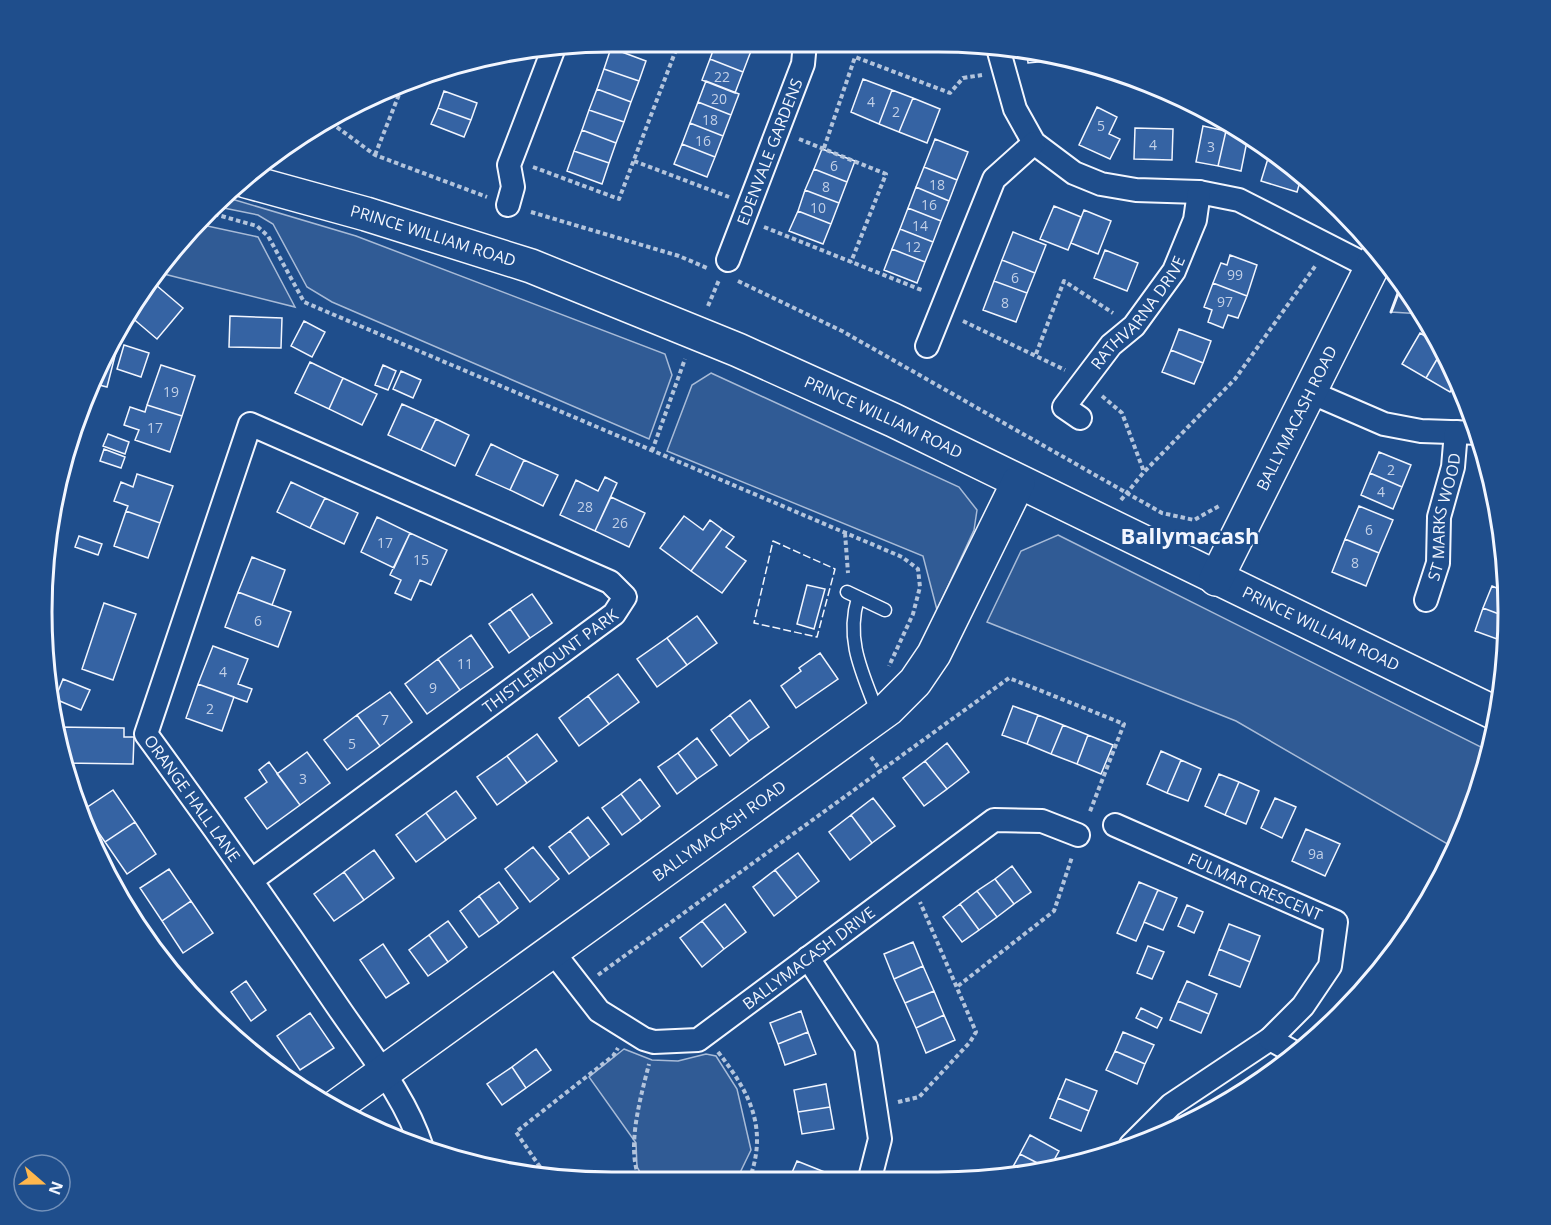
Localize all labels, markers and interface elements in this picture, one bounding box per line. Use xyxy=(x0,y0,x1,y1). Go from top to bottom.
house number: 22 xyxy=(714,67,730,86)
street label: EDENVALE GARDENS xyxy=(731,75,808,228)
house number: 20 xyxy=(711,89,727,108)
house number: 4 xyxy=(867,92,875,111)
house number: 2 xyxy=(892,102,900,121)
house number: 18 xyxy=(702,110,718,129)
house number: 5 xyxy=(1097,116,1105,135)
house number: 16 xyxy=(695,131,711,150)
house number: 4 xyxy=(1149,135,1157,154)
house number: 3 xyxy=(1207,137,1215,156)
house number: 6 xyxy=(830,156,838,175)
house number: 18 xyxy=(929,175,945,194)
house number: 8 xyxy=(822,177,830,196)
house number: 16 xyxy=(921,195,937,214)
house number: 10 xyxy=(810,198,826,217)
street label: PRINCE WILLIAM ROAD xyxy=(348,199,519,272)
house number: 14 xyxy=(912,216,928,235)
house number: 12 xyxy=(905,237,921,256)
street label: RATHVARNA DRIVE xyxy=(1086,253,1190,374)
house number: 99 xyxy=(1227,265,1243,284)
house number: 6 xyxy=(1011,268,1019,287)
house number: 97 xyxy=(1217,292,1233,311)
house number: 8 xyxy=(1001,293,1009,312)
street label: BALLYMACASH ROAD xyxy=(1251,342,1342,494)
street label: PRINCE WILLIAM ROAD xyxy=(801,370,966,463)
house number: 19 xyxy=(163,382,179,401)
house number: 17 xyxy=(147,418,163,437)
street label: ST MARKS WOOD xyxy=(1422,452,1465,583)
house number: 2 xyxy=(1387,460,1395,479)
house number: 4 xyxy=(1377,482,1385,501)
house number: 28 xyxy=(577,497,593,516)
house number: 26 xyxy=(612,513,628,532)
district label: Ballymacash xyxy=(1121,520,1259,550)
house number: 6 xyxy=(1365,520,1373,539)
house number: 17 xyxy=(377,533,393,552)
house number: 15 xyxy=(413,550,429,569)
house number: 8 xyxy=(1351,553,1359,572)
street label: PRINCE WILLIAM ROAD xyxy=(1239,581,1403,676)
street label: THISTLEMOUNT PARK xyxy=(478,604,622,718)
house number: 6 xyxy=(254,611,262,630)
house number: 11 xyxy=(457,654,473,673)
house number: 4 xyxy=(219,662,227,681)
house number: 9 xyxy=(429,678,437,697)
house number: 2 xyxy=(206,699,214,718)
house number: 7 xyxy=(381,710,389,729)
street label: ORANGE HALL LANE xyxy=(139,730,245,866)
house number: 5 xyxy=(348,734,356,753)
house number: 3 xyxy=(299,769,307,788)
street label: BALLYMACASH ROAD xyxy=(648,775,790,886)
house number: 9a xyxy=(1308,844,1324,863)
street label: FULMAR CRESCENT xyxy=(1185,847,1326,926)
street label: BALLYMACASH DRIVE xyxy=(738,901,879,1014)
north arrow xyxy=(12,1153,72,1213)
text: N xyxy=(44,1178,69,1198)

